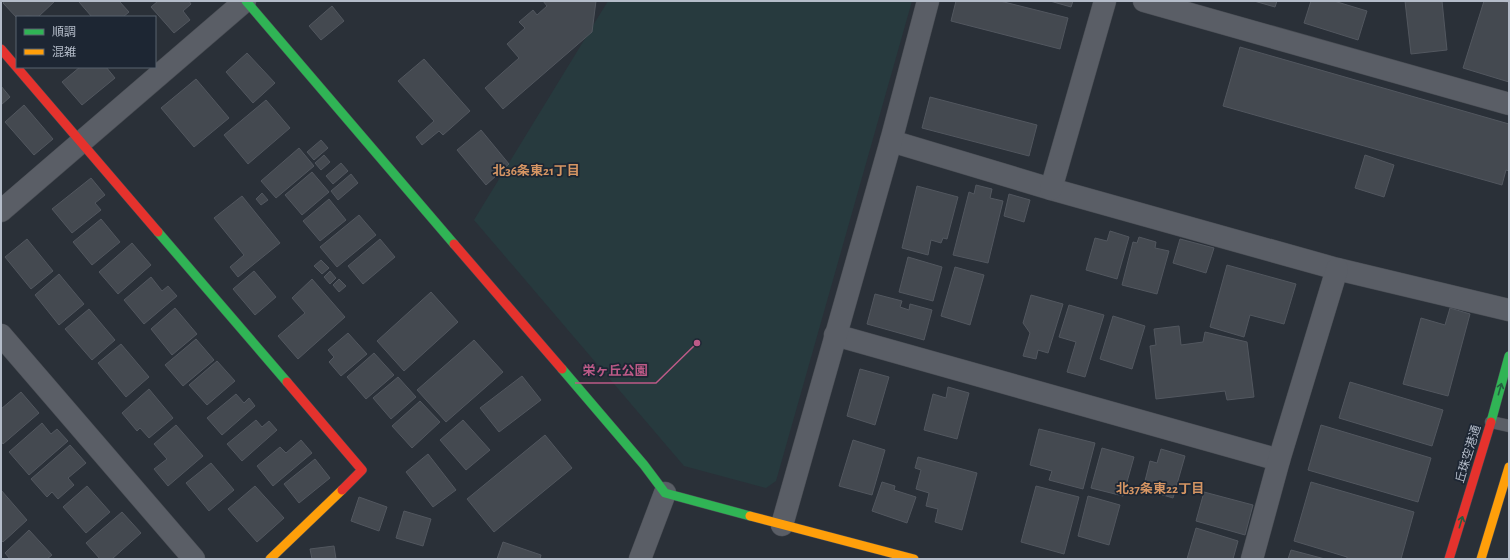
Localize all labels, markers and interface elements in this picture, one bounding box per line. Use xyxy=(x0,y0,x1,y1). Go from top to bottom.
legend xyxy=(16,16,156,68)
text: 順調 xyxy=(52,26,76,38)
text: 混雑 xyxy=(52,45,76,58)
district label: 北36条東21丁目 xyxy=(492,163,580,178)
callout: 栄ヶ丘公園 xyxy=(575,358,656,383)
text: 栄ヶ丘公園 xyxy=(582,363,648,378)
one-way arrow xyxy=(1497,383,1504,396)
street label: 丘珠空港通 xyxy=(1453,423,1483,484)
district label: 北37条東22丁目 xyxy=(1116,481,1204,496)
one-way arrow xyxy=(1458,515,1465,528)

